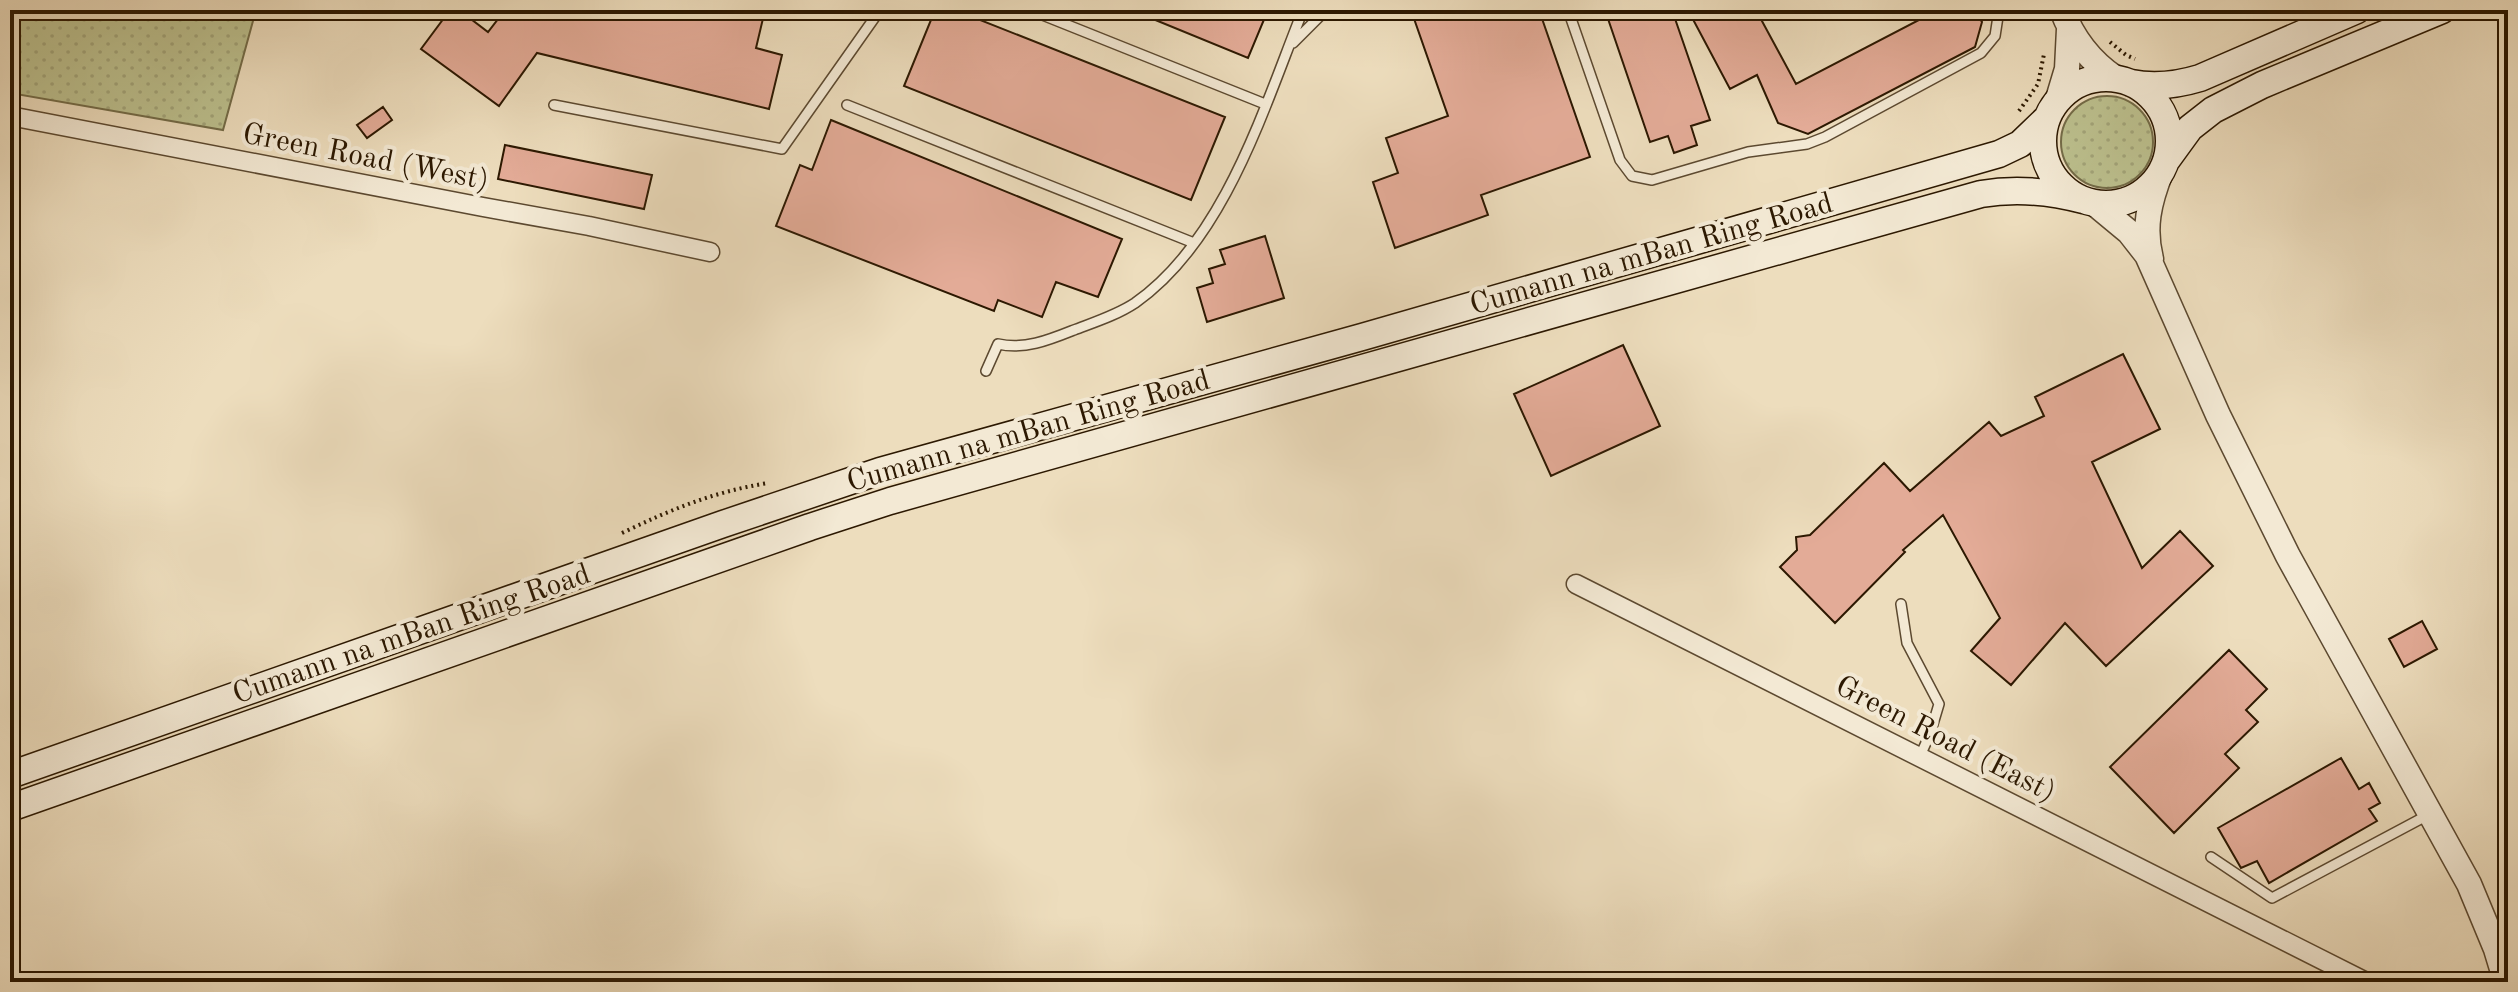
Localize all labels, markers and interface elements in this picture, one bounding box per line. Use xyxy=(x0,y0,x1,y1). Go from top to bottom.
street label: Green Road (West) xyxy=(240,119,491,197)
street label: Cumann na mBan Ring Road xyxy=(1467,189,1836,321)
street label: Cumann na mBan Ring Road xyxy=(844,366,1213,498)
street label: Cumann na mBan Ring Road xyxy=(229,559,594,710)
street label: Green Road (East) xyxy=(1830,671,2060,808)

